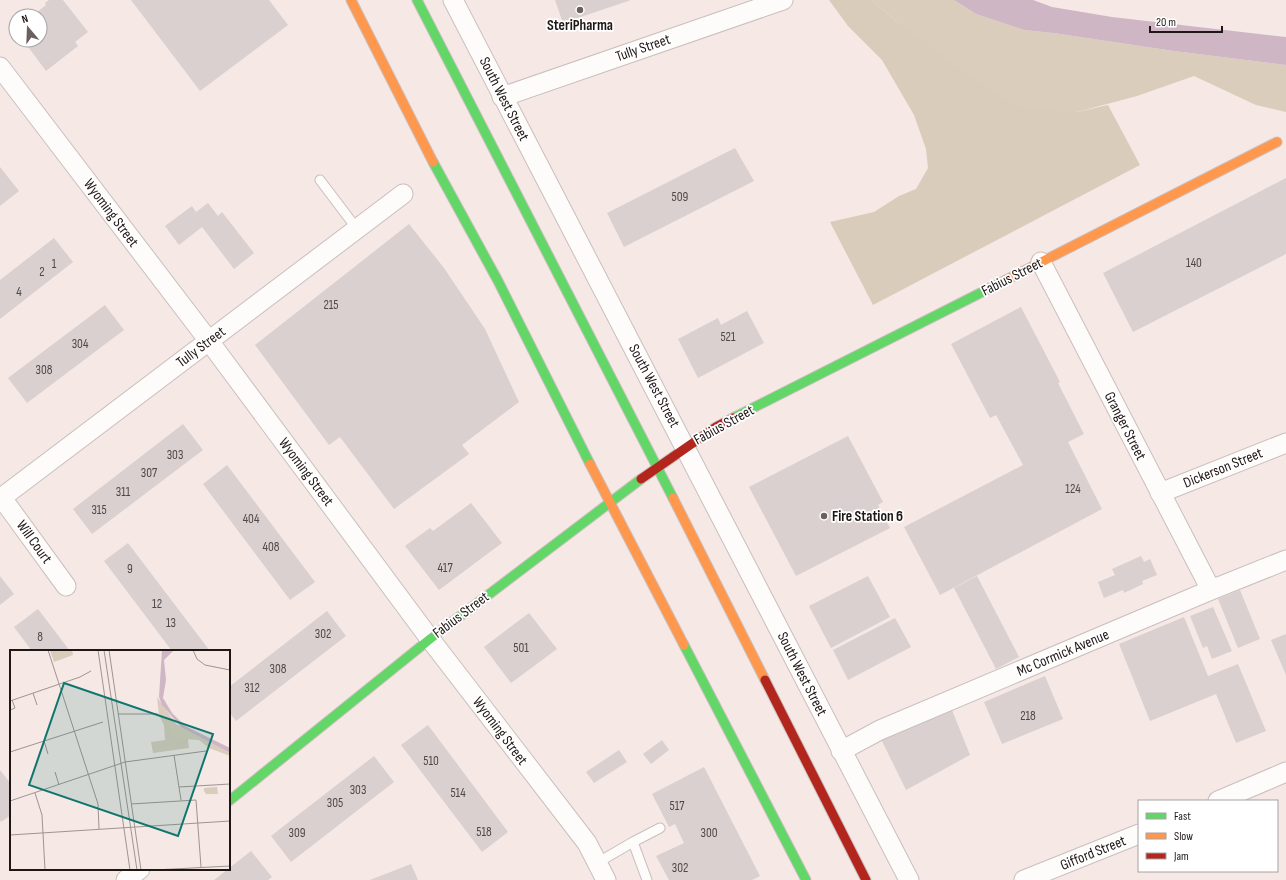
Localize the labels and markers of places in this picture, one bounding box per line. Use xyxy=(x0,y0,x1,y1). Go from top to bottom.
marker: SteriPharma xyxy=(575,5,585,15)
place label: SteriPharma xyxy=(547,16,613,35)
place label: Fire Station 6 xyxy=(832,507,903,526)
marker: Fire Station 6 xyxy=(819,511,829,521)

